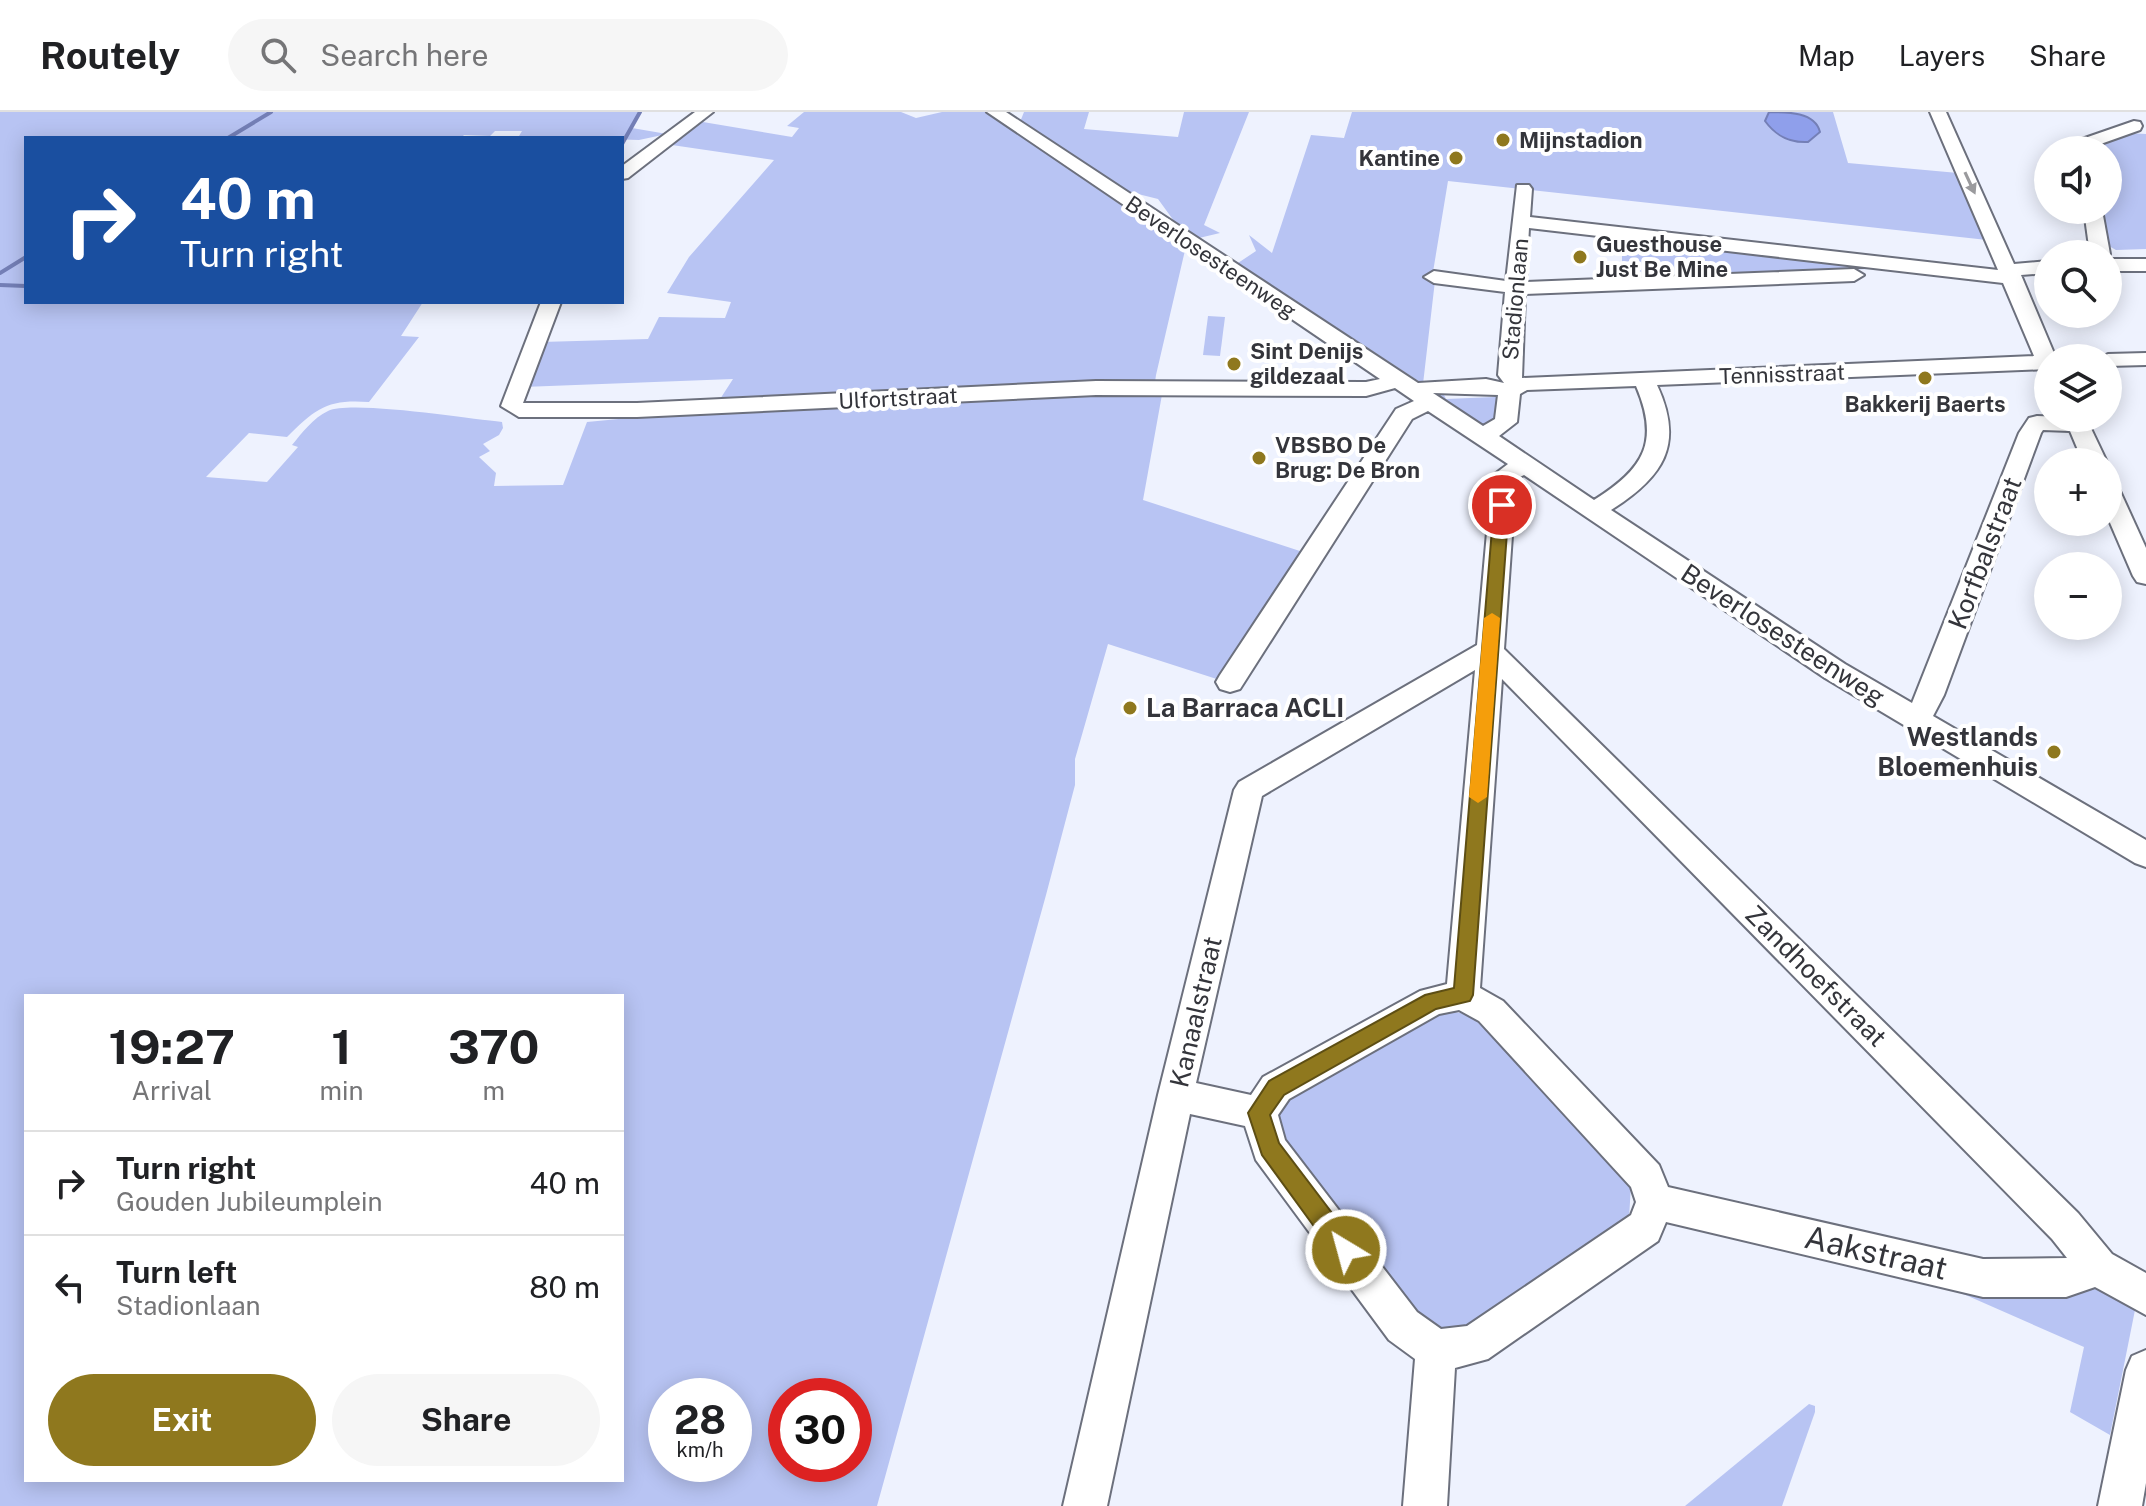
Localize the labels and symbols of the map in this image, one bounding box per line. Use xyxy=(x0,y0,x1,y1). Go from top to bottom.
place label: Mijnstadion xyxy=(1519,127,1643,153)
marker: Mijnstadion xyxy=(1494,131,1512,149)
place label: Kantine xyxy=(1359,145,1440,171)
marker: Kantine xyxy=(1447,149,1465,167)
one-way arrow xyxy=(1963,171,1977,195)
street label: Beverlosesteenweg xyxy=(1121,190,1301,324)
place label: Guesthouse Just Be Mine xyxy=(1596,231,1728,282)
street label: Stadionlaan xyxy=(1497,237,1533,361)
marker: Guesthouse Just Be Mine xyxy=(1571,248,1589,266)
place label: Sint Denijs gildezaal xyxy=(1250,338,1363,389)
marker: Sint Denijs gildezaal xyxy=(1225,355,1243,373)
street label: Tennisstraat xyxy=(1719,359,1845,389)
marker: Bakkerij Baerts xyxy=(1916,369,1934,387)
street label: Ulfortstraat xyxy=(838,382,958,414)
place label: Bakkerij Baerts xyxy=(1844,391,2006,417)
place label: VBSBO De Brug: De Bron xyxy=(1275,432,1420,483)
marker: VBSBO De Brug: De Bron xyxy=(1250,449,1268,467)
pin xyxy=(1468,471,1536,539)
street label: Korfbalstraat xyxy=(1941,472,2028,633)
street label: Beverlosesteenweg xyxy=(1676,557,1891,712)
place label: La Barraca ACLI xyxy=(1146,692,1344,723)
marker: La Barraca ACLI xyxy=(1121,699,1139,717)
place label: Westlands Bloemenhuis xyxy=(1877,721,2038,782)
marker: Westlands Bloemenhuis xyxy=(2045,743,2063,761)
street label: Zandhoefstraat xyxy=(1739,899,1893,1053)
street label: Kanaalstraat xyxy=(1163,933,1228,1090)
position arrow xyxy=(1304,1208,1388,1292)
street label: Aakstraat xyxy=(1801,1218,1951,1287)
speed limit sign: 30 xyxy=(768,1378,872,1482)

